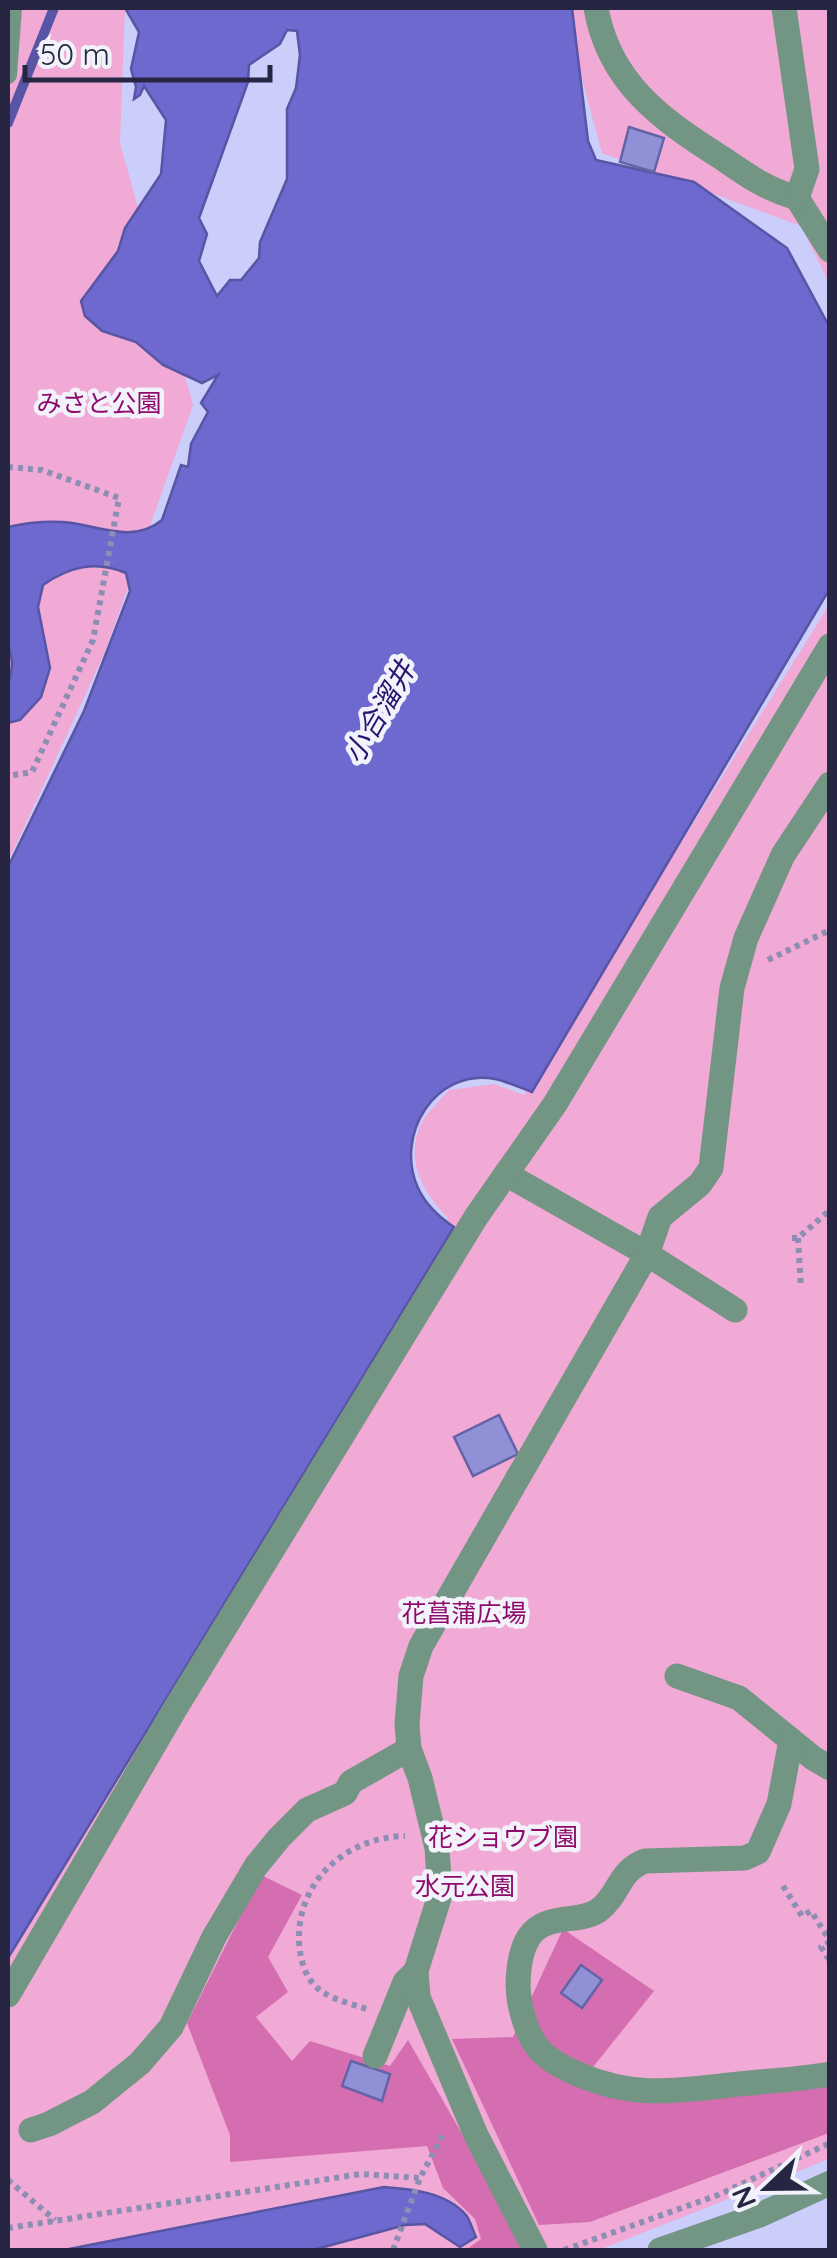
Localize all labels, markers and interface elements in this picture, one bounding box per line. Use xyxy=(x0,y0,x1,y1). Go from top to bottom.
scale bar xyxy=(25,20,270,82)
text: 50 m xyxy=(40,35,110,73)
park label: みさと公園 xyxy=(36,387,162,418)
water label: 小合溜井 xyxy=(335,652,423,769)
park label: 花菖蒲広場 xyxy=(401,1597,527,1628)
park label: 花ショウブ園 xyxy=(428,1821,578,1852)
park label: 水元公園 xyxy=(415,1870,515,1901)
north arrow xyxy=(717,2138,817,2238)
text: N xyxy=(723,2181,763,2214)

